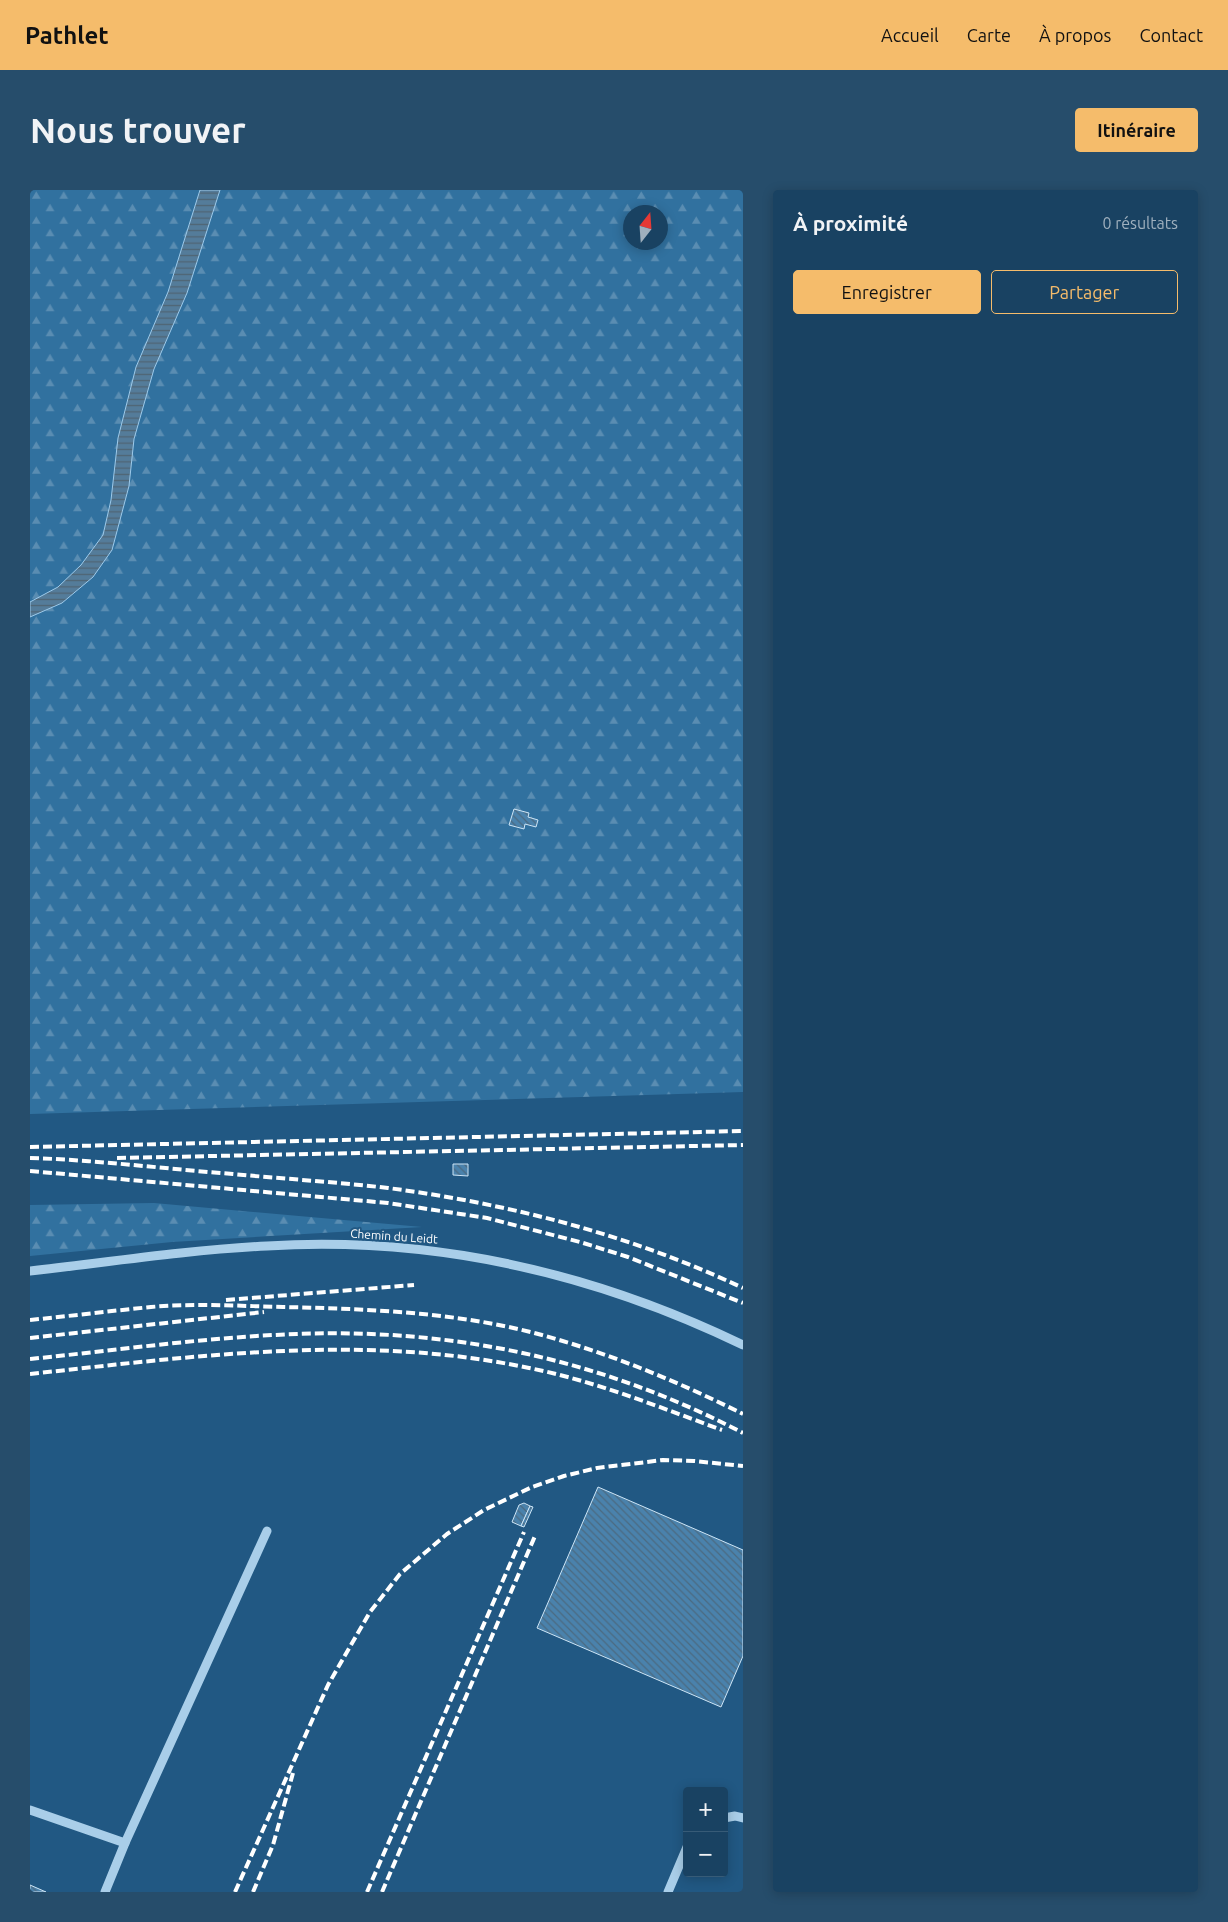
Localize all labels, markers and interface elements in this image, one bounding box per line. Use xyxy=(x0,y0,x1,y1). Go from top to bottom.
text: Pathlet xyxy=(25,22,109,49)
text: Accueil xyxy=(881,25,939,45)
text: Carte xyxy=(967,25,1011,45)
text: À propos xyxy=(1039,25,1111,45)
text: Contact xyxy=(1139,25,1203,45)
button: Itinéraire xyxy=(1075,108,1198,152)
text: Nous trouver xyxy=(30,110,246,150)
north arrow xyxy=(623,205,668,250)
text: À proximité xyxy=(793,211,908,235)
text: 0 résultats xyxy=(1102,214,1178,232)
button: Enregistrer xyxy=(793,270,981,314)
button: Partager xyxy=(991,270,1178,314)
street label: Chemin du Leidt xyxy=(350,1226,438,1246)
map controls xyxy=(683,1787,728,1877)
button: + xyxy=(683,1787,728,1832)
button: − xyxy=(683,1832,728,1877)

